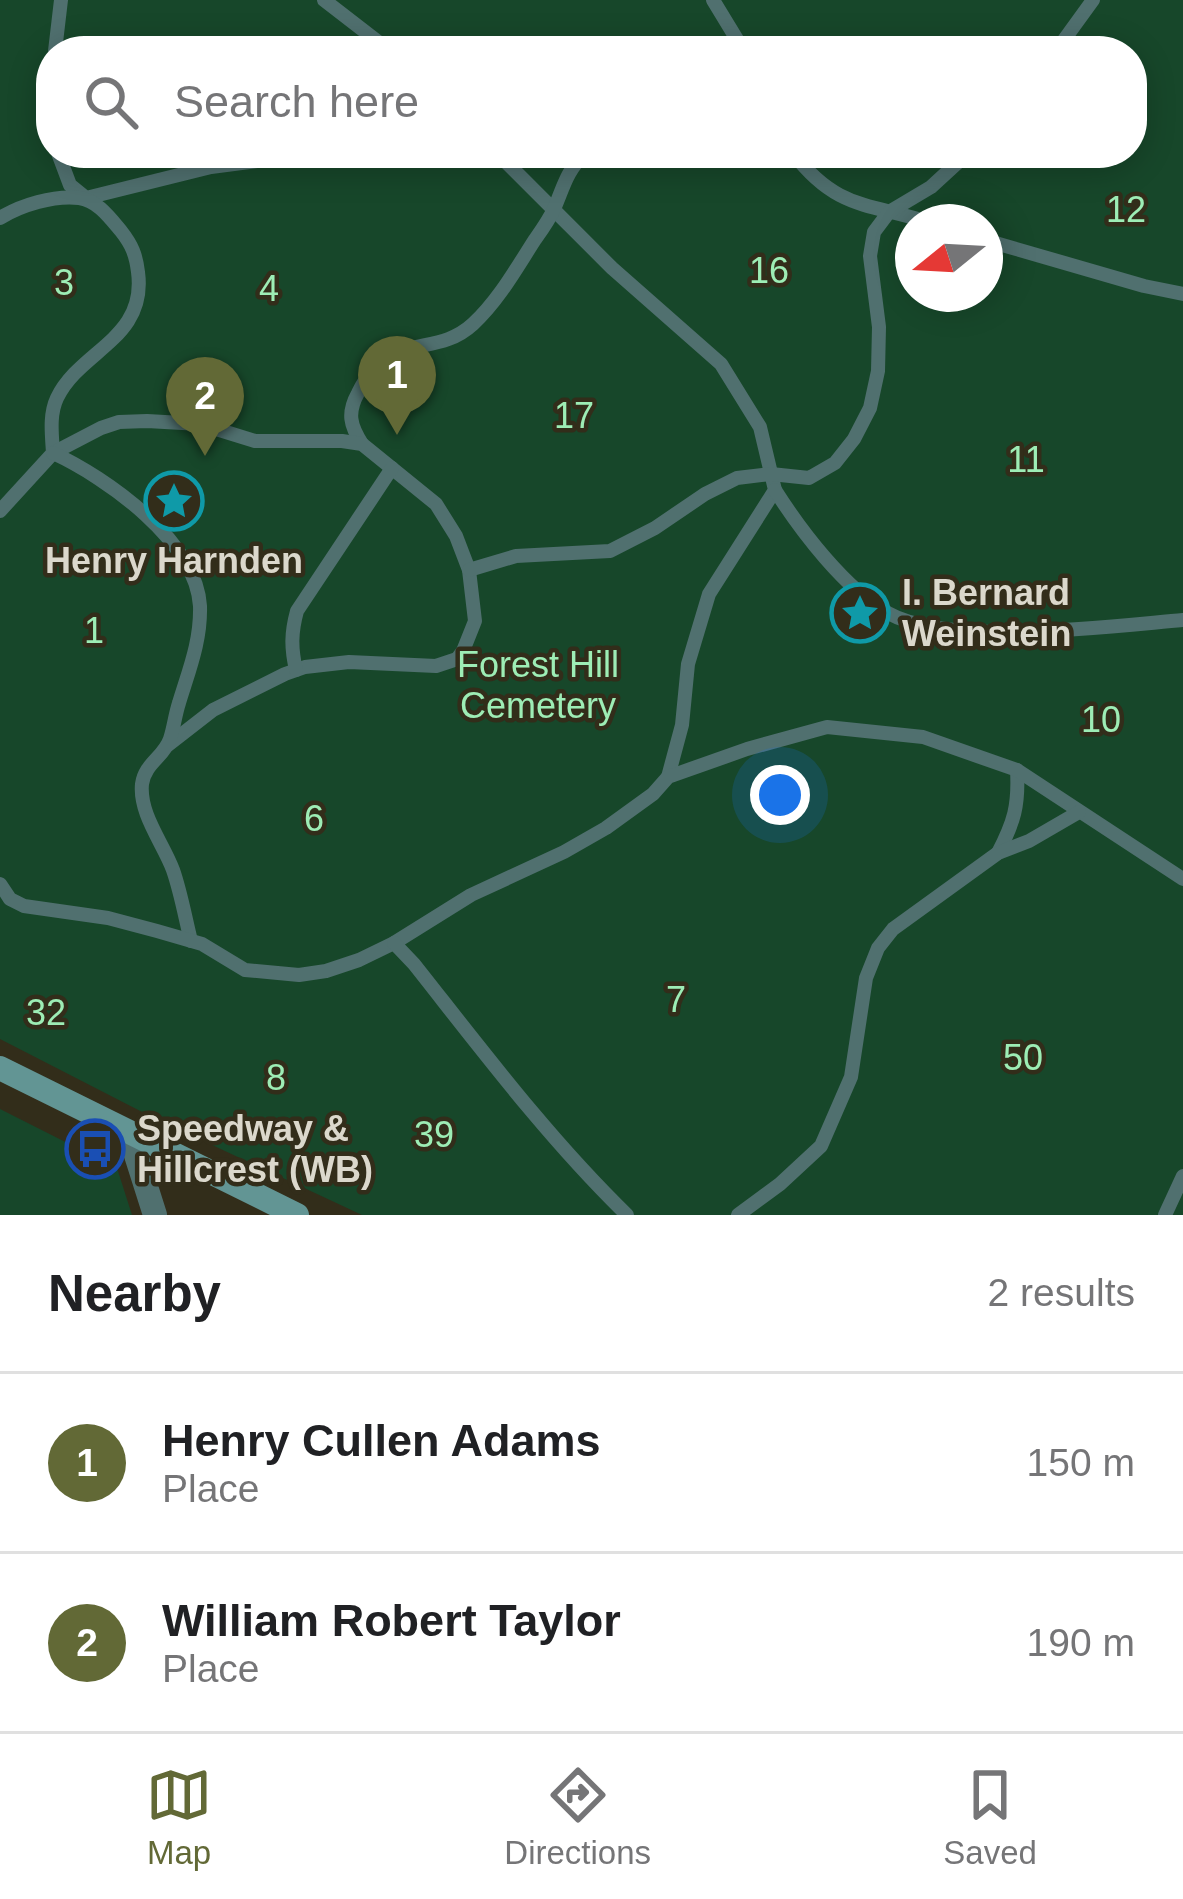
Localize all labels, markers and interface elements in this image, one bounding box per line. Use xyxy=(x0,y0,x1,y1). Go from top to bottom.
search box xyxy=(36,36,1147,168)
icon: search xyxy=(78,69,144,135)
text: Search here xyxy=(174,76,419,127)
park label: 12 xyxy=(1106,189,1146,230)
north arrow xyxy=(895,204,1003,312)
park label: 16 xyxy=(749,250,789,291)
park label: 3 xyxy=(54,262,74,303)
park label: 4 xyxy=(259,268,279,309)
pin: 1 xyxy=(358,336,436,435)
pin: 2 xyxy=(166,357,244,456)
park label: 17 xyxy=(554,395,594,436)
park label: 11 xyxy=(1007,439,1045,480)
place icon: Henry Harnden xyxy=(143,470,205,532)
place label: Henry Harnden xyxy=(45,540,303,581)
place label: I. Bernard Weinstein xyxy=(902,572,1071,654)
place icon: I. Bernard Weinstein xyxy=(829,582,891,644)
park label: 1 xyxy=(84,610,104,651)
park label: Forest Hill Cemetery xyxy=(457,644,619,726)
park label: 10 xyxy=(1081,699,1121,740)
your location xyxy=(750,765,810,825)
park label: 6 xyxy=(304,798,324,839)
park label: 7 xyxy=(666,979,686,1020)
park label: 32 xyxy=(26,992,66,1033)
park label: 50 xyxy=(1003,1037,1043,1078)
park label: 8 xyxy=(266,1057,286,1098)
place label: Speedway & Hillcrest (WB) xyxy=(137,1108,373,1190)
park label: 39 xyxy=(414,1114,454,1155)
bus stop icon: Speedway & Hillcrest (WB) xyxy=(64,1118,126,1180)
text: Nearby xyxy=(48,1265,221,1322)
text: 2 results xyxy=(988,1271,1135,1314)
text: Henry Cullen Adams xyxy=(162,1415,600,1466)
text: 1 xyxy=(76,1441,98,1484)
text: 150 m xyxy=(1027,1441,1135,1484)
text: Place xyxy=(162,1467,260,1510)
text: William Robert Taylor xyxy=(162,1595,621,1646)
text: 2 xyxy=(76,1621,98,1664)
text: 190 m xyxy=(1027,1621,1135,1664)
text: Place xyxy=(162,1647,260,1690)
tab: Map xyxy=(146,1762,212,1872)
tab: Directions xyxy=(504,1762,651,1872)
tab: Saved xyxy=(943,1762,1037,1872)

